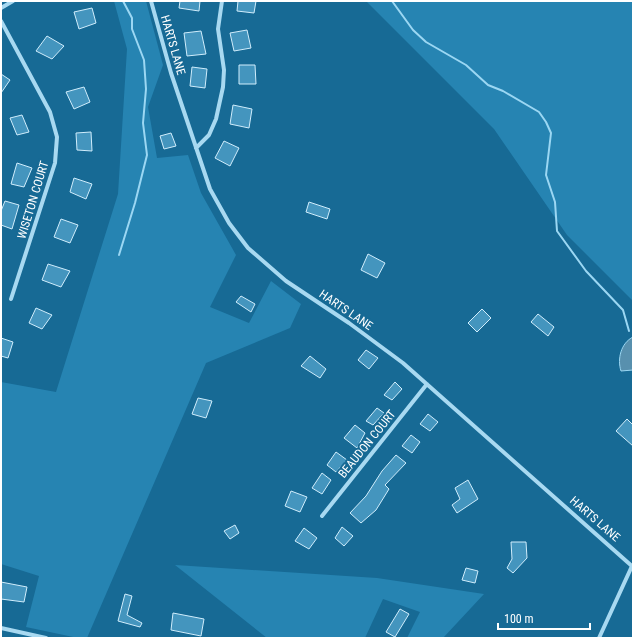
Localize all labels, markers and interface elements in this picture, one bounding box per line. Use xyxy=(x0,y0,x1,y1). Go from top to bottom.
street label: HARTS LANE xyxy=(158,13,188,77)
street label: WISETON COURT xyxy=(14,159,52,241)
street label: HARTS LANE xyxy=(317,287,375,333)
street label: BEAUDON COURT xyxy=(335,407,399,481)
street label: HARTS LANE xyxy=(567,493,623,545)
scale bar xyxy=(498,605,590,631)
text: 100 m xyxy=(504,612,534,626)

